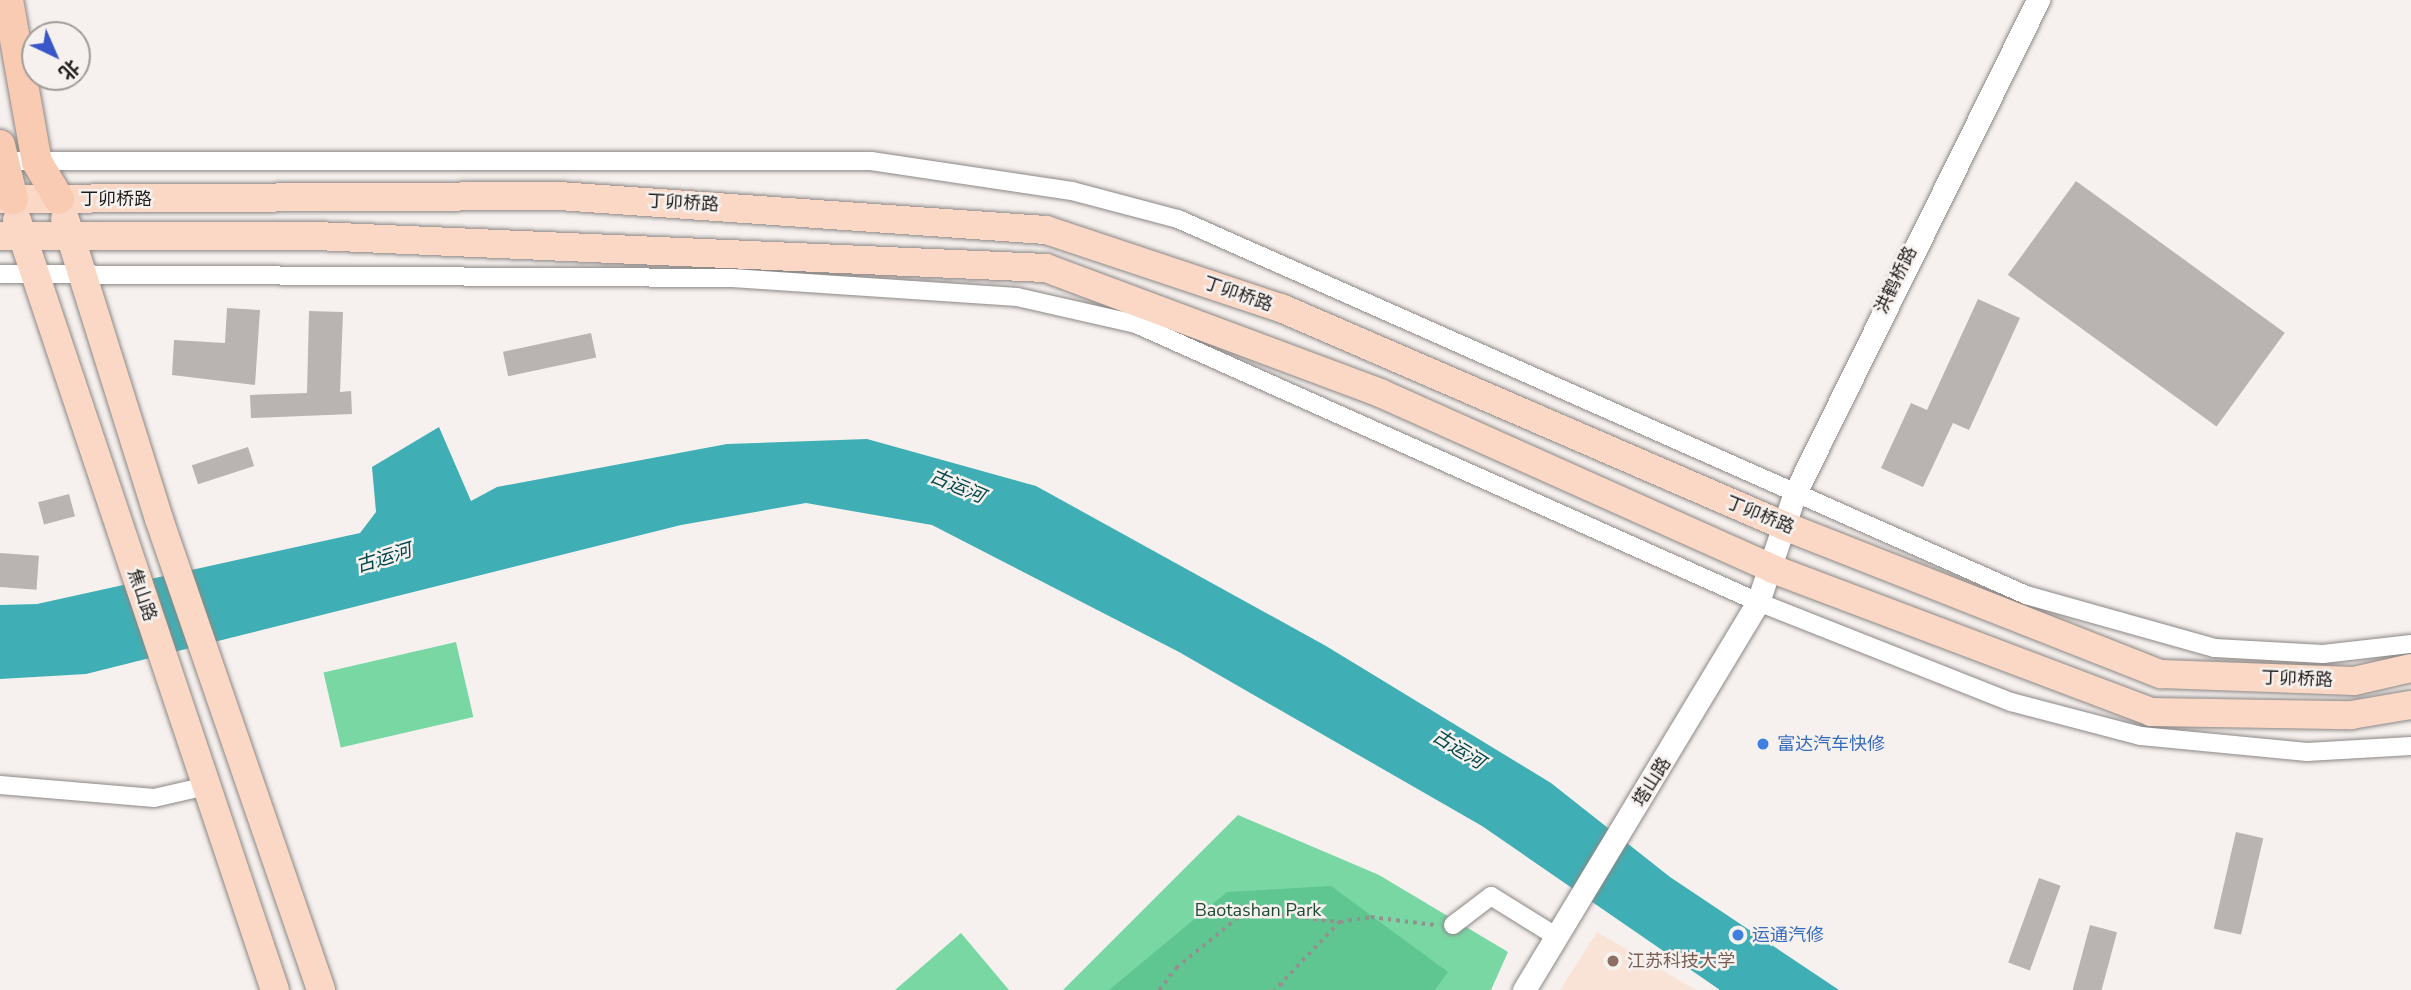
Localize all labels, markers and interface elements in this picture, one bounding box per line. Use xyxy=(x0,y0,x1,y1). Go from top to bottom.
north arrow xyxy=(21,21,91,91)
text: 北 xyxy=(53,54,85,86)
street label: 丁卯桥路 xyxy=(80,188,152,210)
street label: 丁卯桥路 xyxy=(646,190,720,216)
street label: 洪鹤桥路 xyxy=(1871,243,1921,317)
street label: 丁卯桥路 xyxy=(1200,272,1276,316)
water label: 古运河 xyxy=(926,465,988,509)
street label: 丁卯桥路 xyxy=(1723,492,1797,538)
water label: 古运河 xyxy=(353,540,415,578)
street label: 焦山路 xyxy=(123,566,161,624)
street label: 丁卯桥路 xyxy=(2261,667,2333,691)
water label: 古运河 xyxy=(1428,725,1488,775)
place label: 富达汽车快修 xyxy=(1777,733,1885,755)
marker: 富达汽车快修 xyxy=(1755,736,1771,752)
street label: 塔山路 xyxy=(1629,753,1675,811)
park label: Baotashan Park xyxy=(1195,899,1321,921)
place label: 运通汽修 xyxy=(1752,924,1824,946)
marker: 运通汽修 xyxy=(1730,927,1746,943)
place label: 江苏科技大学 xyxy=(1627,950,1735,972)
marker: 江苏科技大学 xyxy=(1605,953,1621,969)

